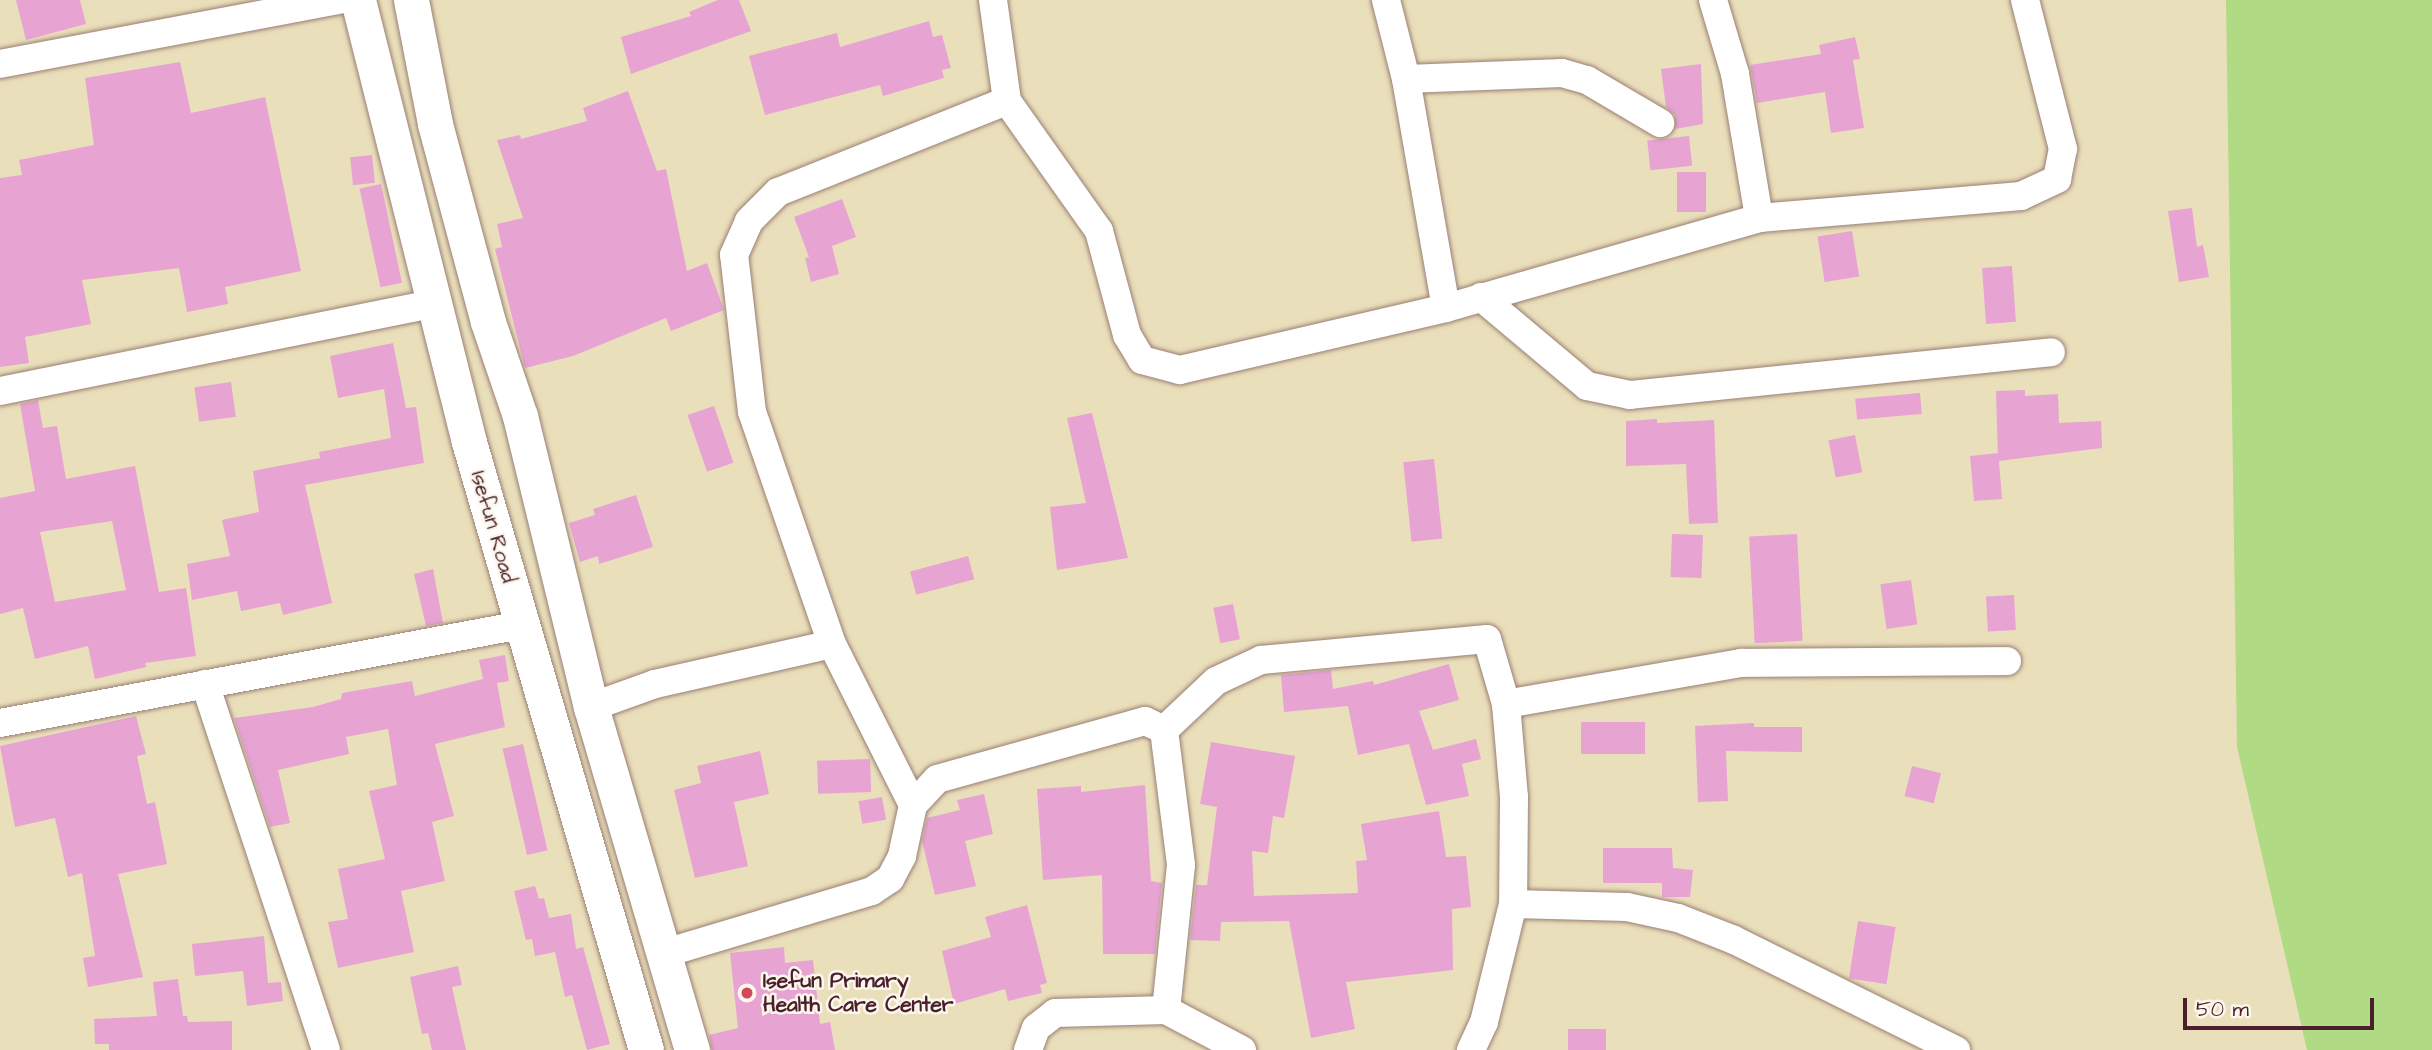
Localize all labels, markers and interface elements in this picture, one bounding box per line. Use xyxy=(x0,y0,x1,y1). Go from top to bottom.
street label: Isefun Road xyxy=(465,468,521,586)
place label: Isefun Primary Health Care Center xyxy=(763,968,953,1018)
marker: Isefun Primary Health Care Center xyxy=(737,983,757,1003)
scale bar xyxy=(2187,984,2378,1028)
text: 50 m xyxy=(2196,995,2249,1024)

